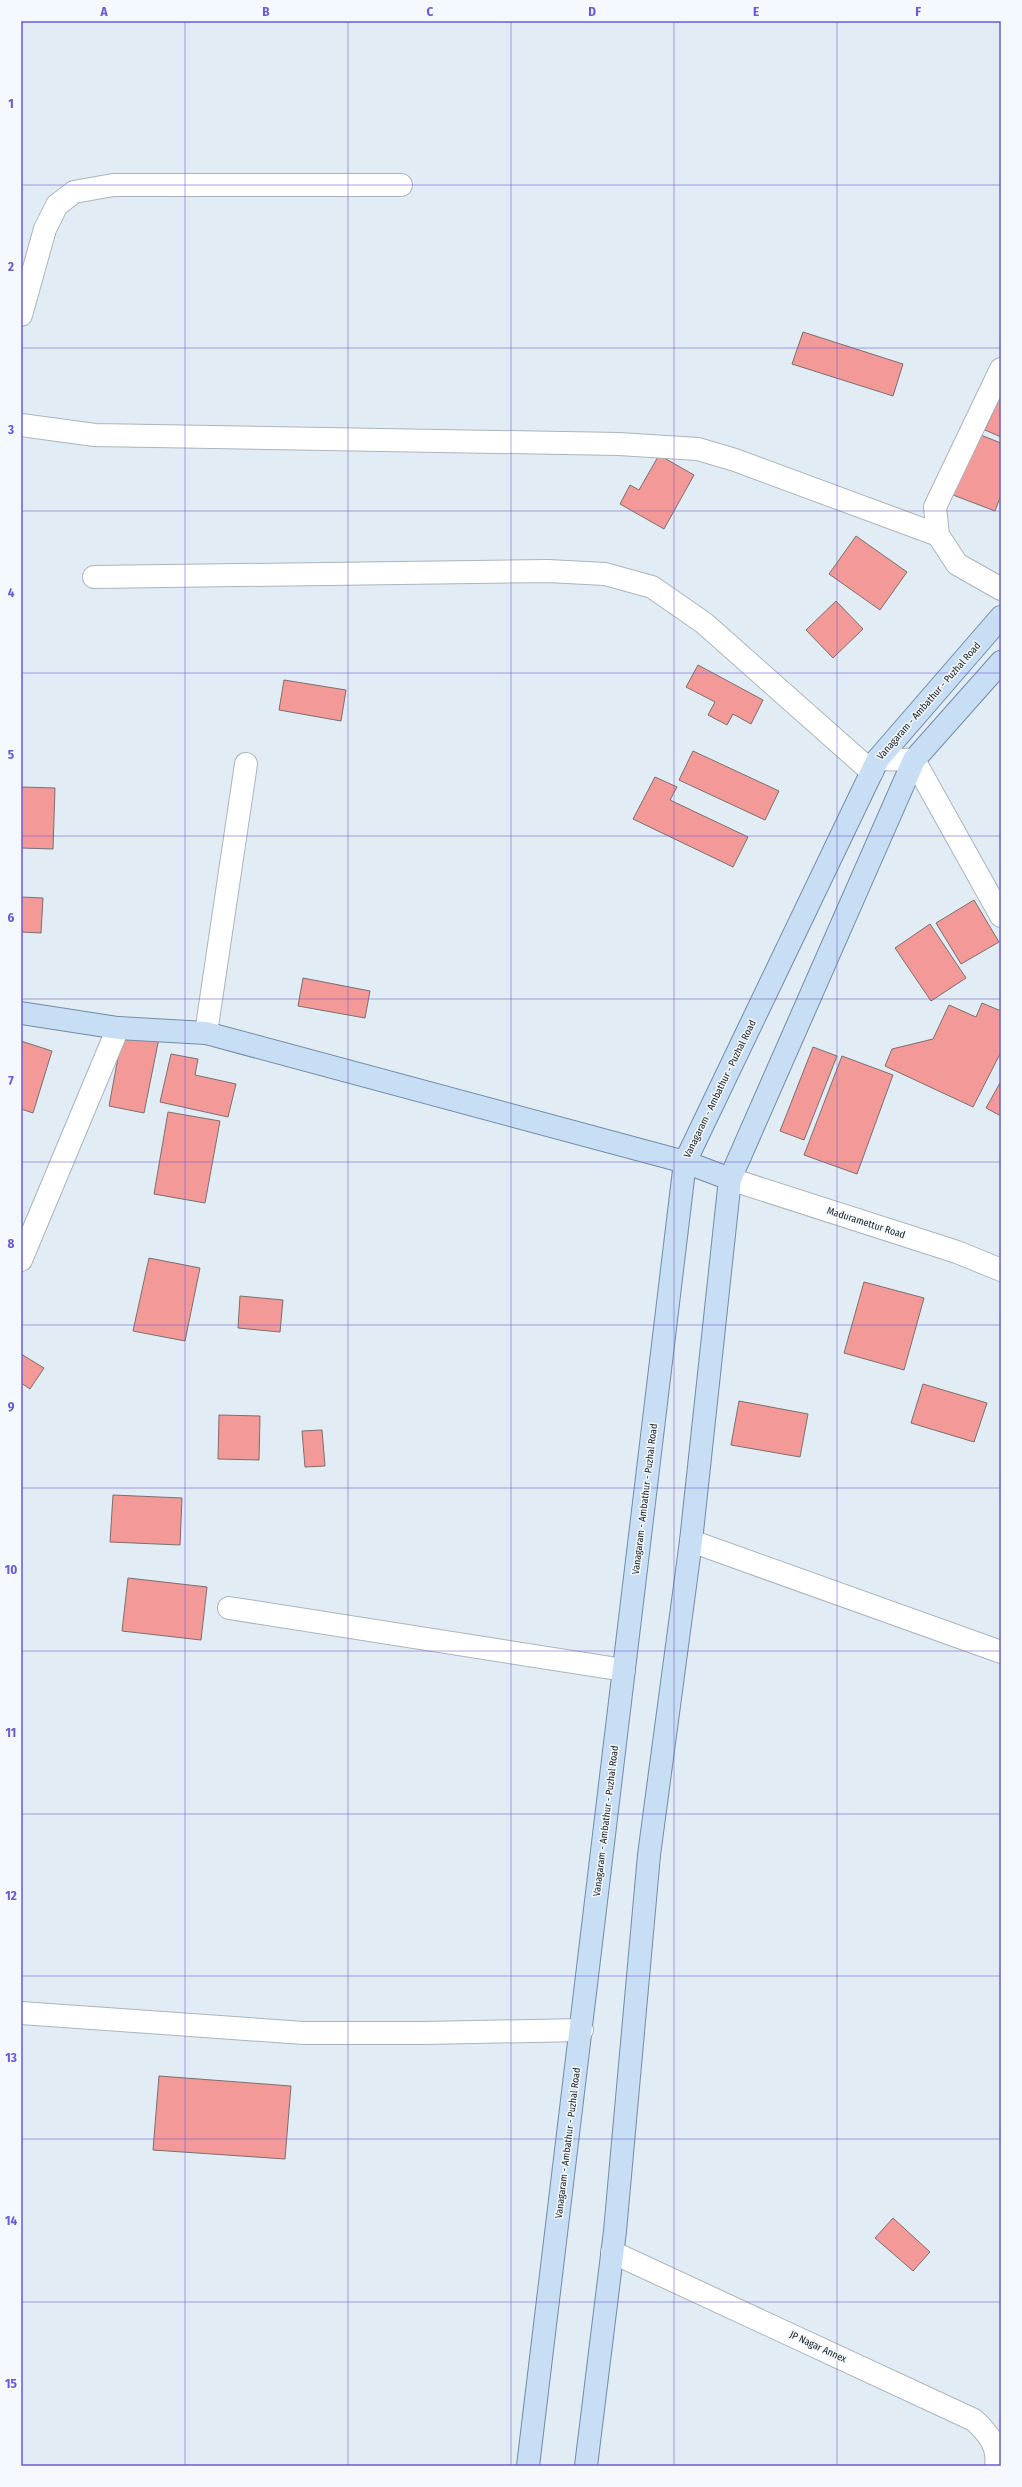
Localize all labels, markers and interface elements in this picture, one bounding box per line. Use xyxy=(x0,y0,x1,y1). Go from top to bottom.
text: A xyxy=(99,4,108,19)
text: B xyxy=(262,4,270,19)
text: C xyxy=(427,4,434,19)
text: D xyxy=(588,4,596,19)
text: E xyxy=(753,4,759,19)
text: F xyxy=(915,4,921,19)
text: 1 xyxy=(8,96,14,111)
text: 2 xyxy=(7,259,14,274)
text: 3 xyxy=(7,422,14,437)
text: 4 xyxy=(8,585,15,600)
street label: Vanagaram - Ambathur - Puzhal Road xyxy=(875,640,983,762)
text: 5 xyxy=(8,747,14,762)
text: 6 xyxy=(8,910,15,925)
street label: Vanagaram - Ambathur - Puzhal Road xyxy=(681,1018,759,1160)
text: 7 xyxy=(8,1073,14,1088)
street label: Maduramettur Road xyxy=(825,1205,907,1241)
text: 8 xyxy=(8,1236,15,1251)
text: 9 xyxy=(8,1399,15,1414)
street label: Vanagaram - Ambathur - Puzhal Road xyxy=(630,1423,660,1575)
text: 10 xyxy=(5,1562,17,1577)
text: 11 xyxy=(6,1725,16,1740)
street label: Vanagaram - Ambathur - Puzhal Road xyxy=(591,1745,621,1897)
text: 12 xyxy=(5,1888,17,1903)
text: 13 xyxy=(5,2050,17,2065)
street label: Vanagaram - Ambathur - Puzhal Road xyxy=(553,2067,583,2219)
text: 14 xyxy=(5,2213,17,2228)
street label: JP Nagar Annex xyxy=(788,2329,849,2366)
text: 15 xyxy=(5,2376,17,2391)

